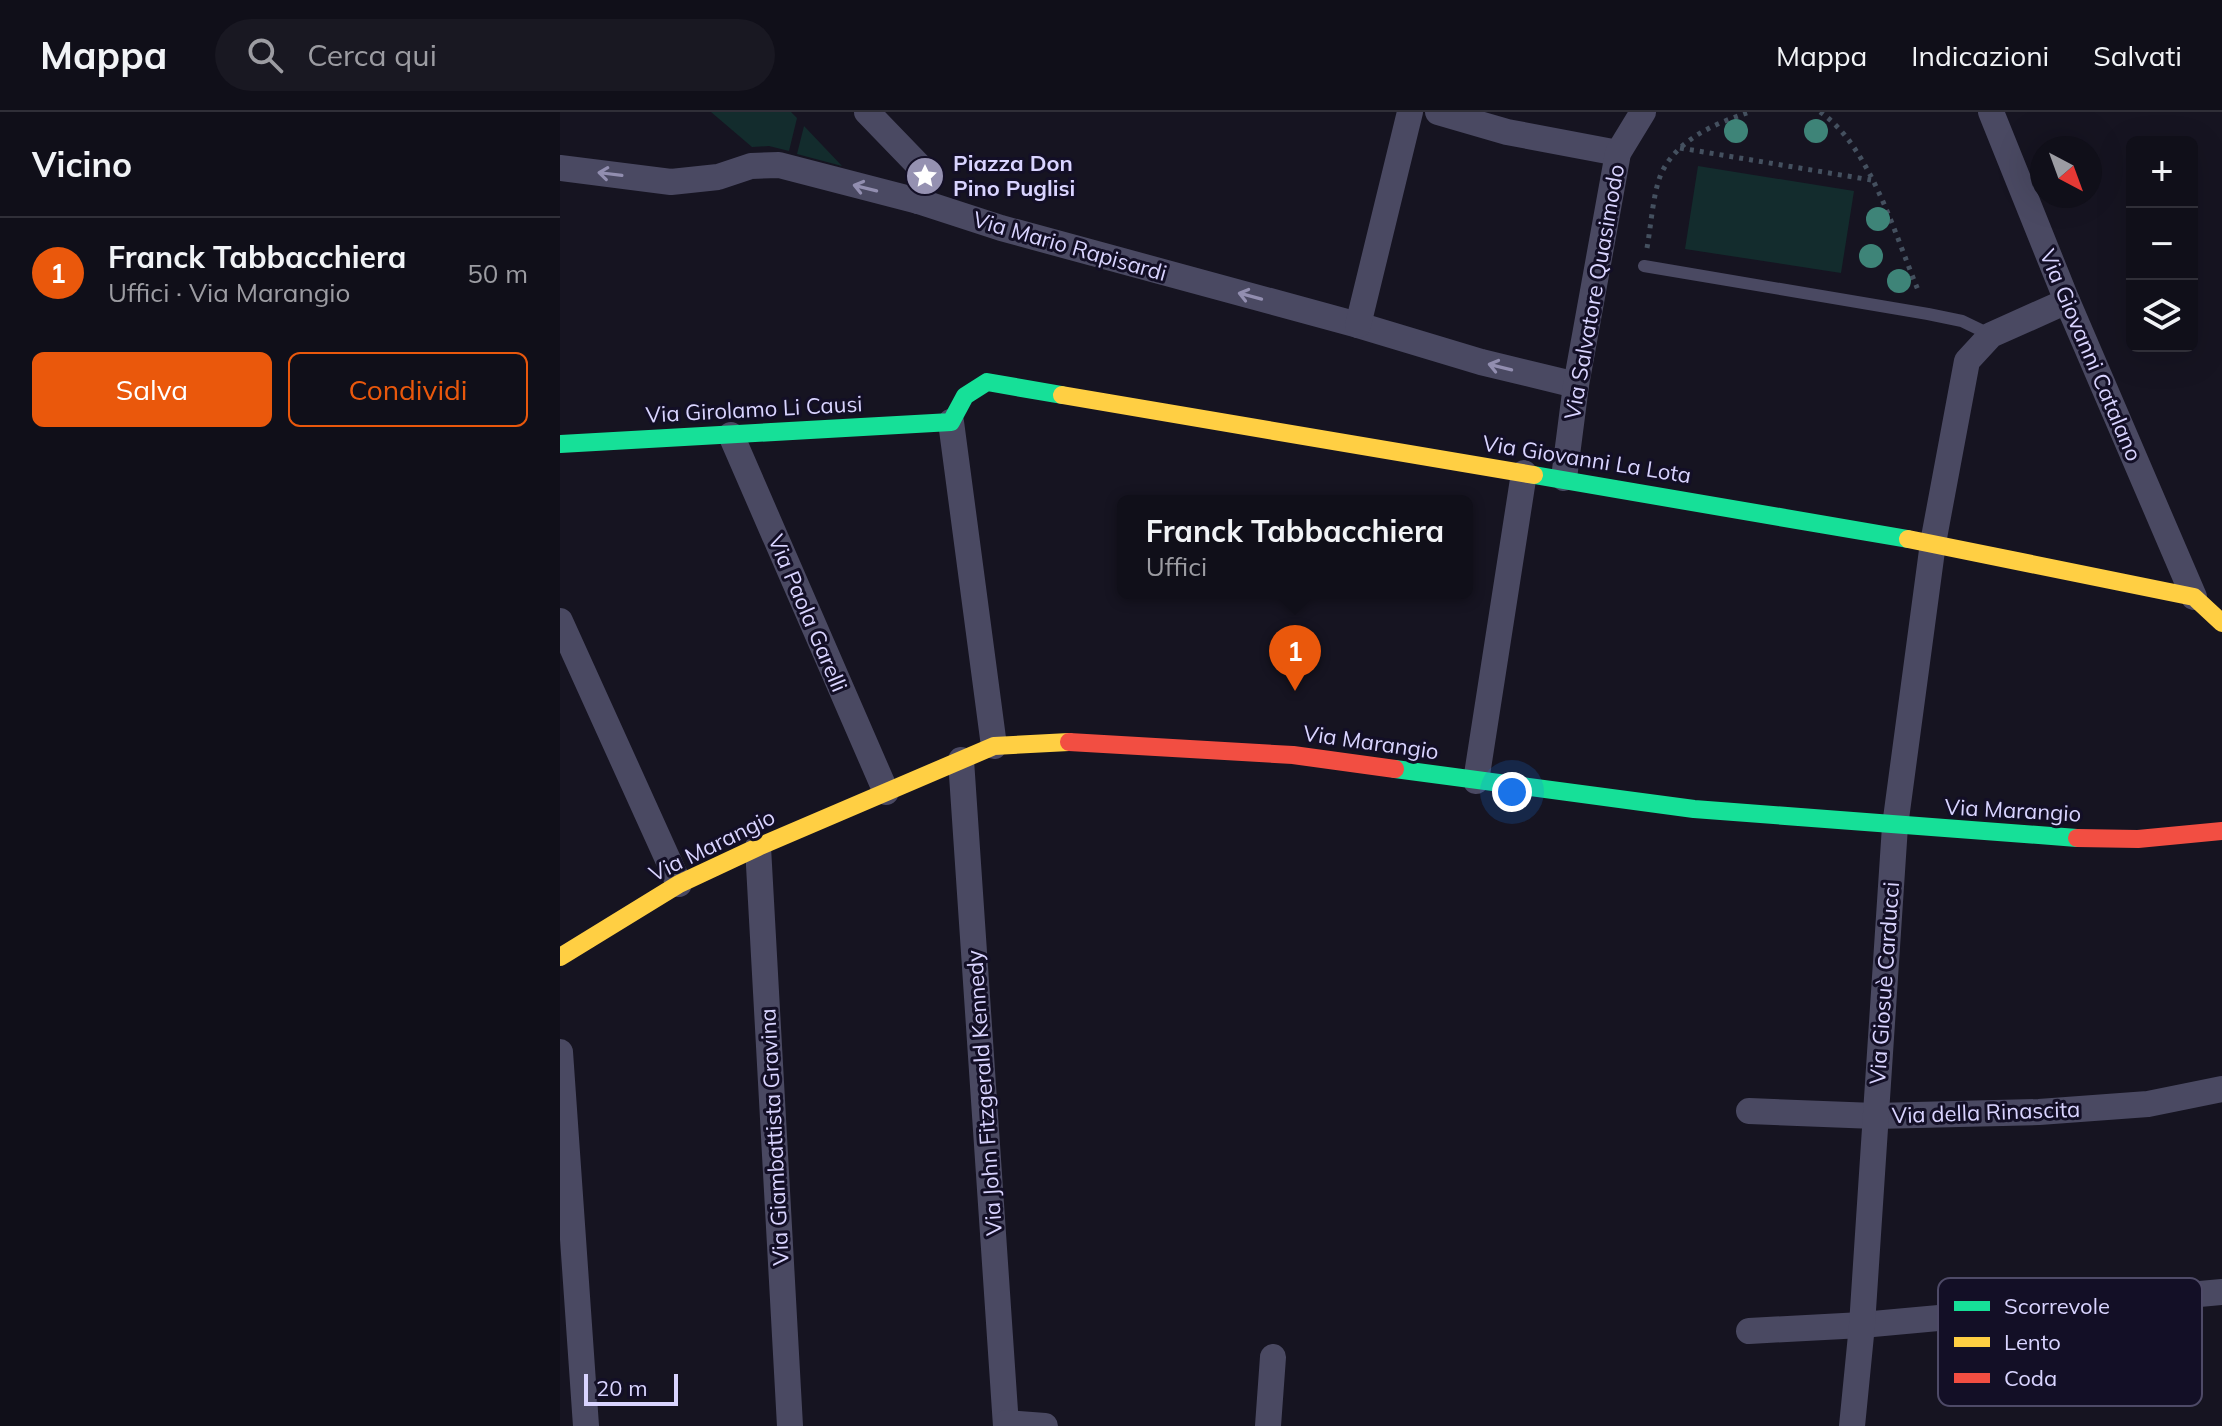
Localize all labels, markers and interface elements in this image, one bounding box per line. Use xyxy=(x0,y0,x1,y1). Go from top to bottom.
search box xyxy=(215,19,775,91)
text: Mappa xyxy=(40,31,167,79)
icon: search xyxy=(243,33,287,77)
text: Cerca qui xyxy=(307,36,437,74)
text: Mappa xyxy=(1776,38,1867,73)
text: Indicazioni xyxy=(1911,38,2049,73)
text: Salvati xyxy=(2093,38,2182,73)
north arrow xyxy=(2030,136,2102,208)
map controls xyxy=(2126,136,2198,352)
button: + xyxy=(2126,136,2198,208)
text: Vicino xyxy=(32,143,132,186)
place label: Piazza Don Pino Puglisi xyxy=(953,149,1075,202)
place icon: Piazza Don Pino Puglisi xyxy=(904,155,946,197)
street label: Via Salvatore Quasimodo xyxy=(1558,162,1630,422)
one-way arrow xyxy=(598,166,623,181)
one-way arrow xyxy=(852,180,878,195)
street label: Via Mario Rapisardi xyxy=(970,205,1170,287)
button: − xyxy=(2126,208,2198,280)
text: Franck Tabbacchiera xyxy=(108,238,406,276)
street label: Via Giovanni Catalano xyxy=(2034,245,2148,465)
text: 1 xyxy=(50,257,66,290)
text: 50 m xyxy=(467,257,528,290)
text: Uffici · Via Marangio xyxy=(108,276,350,309)
button: layers xyxy=(2126,280,2198,352)
one-way arrow xyxy=(1237,287,1263,302)
button: Salva xyxy=(32,352,272,427)
button: Condividi xyxy=(288,352,528,427)
one-way arrow xyxy=(1488,358,1513,373)
street label: Via Girolamo Li Causi xyxy=(645,389,863,429)
street label: Via Giovanni La Lota xyxy=(1481,429,1693,489)
popup xyxy=(1117,495,1473,599)
text: Franck Tabbacchiera xyxy=(1146,512,1444,550)
street label: Via Paola Garelli xyxy=(762,530,854,696)
text: Uffici xyxy=(1146,550,1207,583)
pin: 1 xyxy=(1269,625,1321,691)
street label: Via Marangio xyxy=(1301,719,1441,765)
your location xyxy=(1492,772,1532,812)
street label: Via Marangio xyxy=(1944,792,2082,828)
street label: Via Marangio xyxy=(644,802,780,888)
street label: Via Giosuè Carducci xyxy=(1863,881,1905,1085)
street label: Via John Fitzgerald Kennedy xyxy=(960,949,1008,1237)
street label: Via Giambattista Gravina xyxy=(753,1008,795,1266)
street label: Via della Rinascita xyxy=(1891,1095,2081,1129)
legend xyxy=(1938,1278,2202,1406)
text: Scorrevole xyxy=(2004,1292,2110,1320)
text: Lento xyxy=(2004,1328,2061,1356)
text: Coda xyxy=(2004,1364,2057,1392)
scale bar xyxy=(584,1370,678,1406)
text: 20 m xyxy=(596,1374,647,1402)

